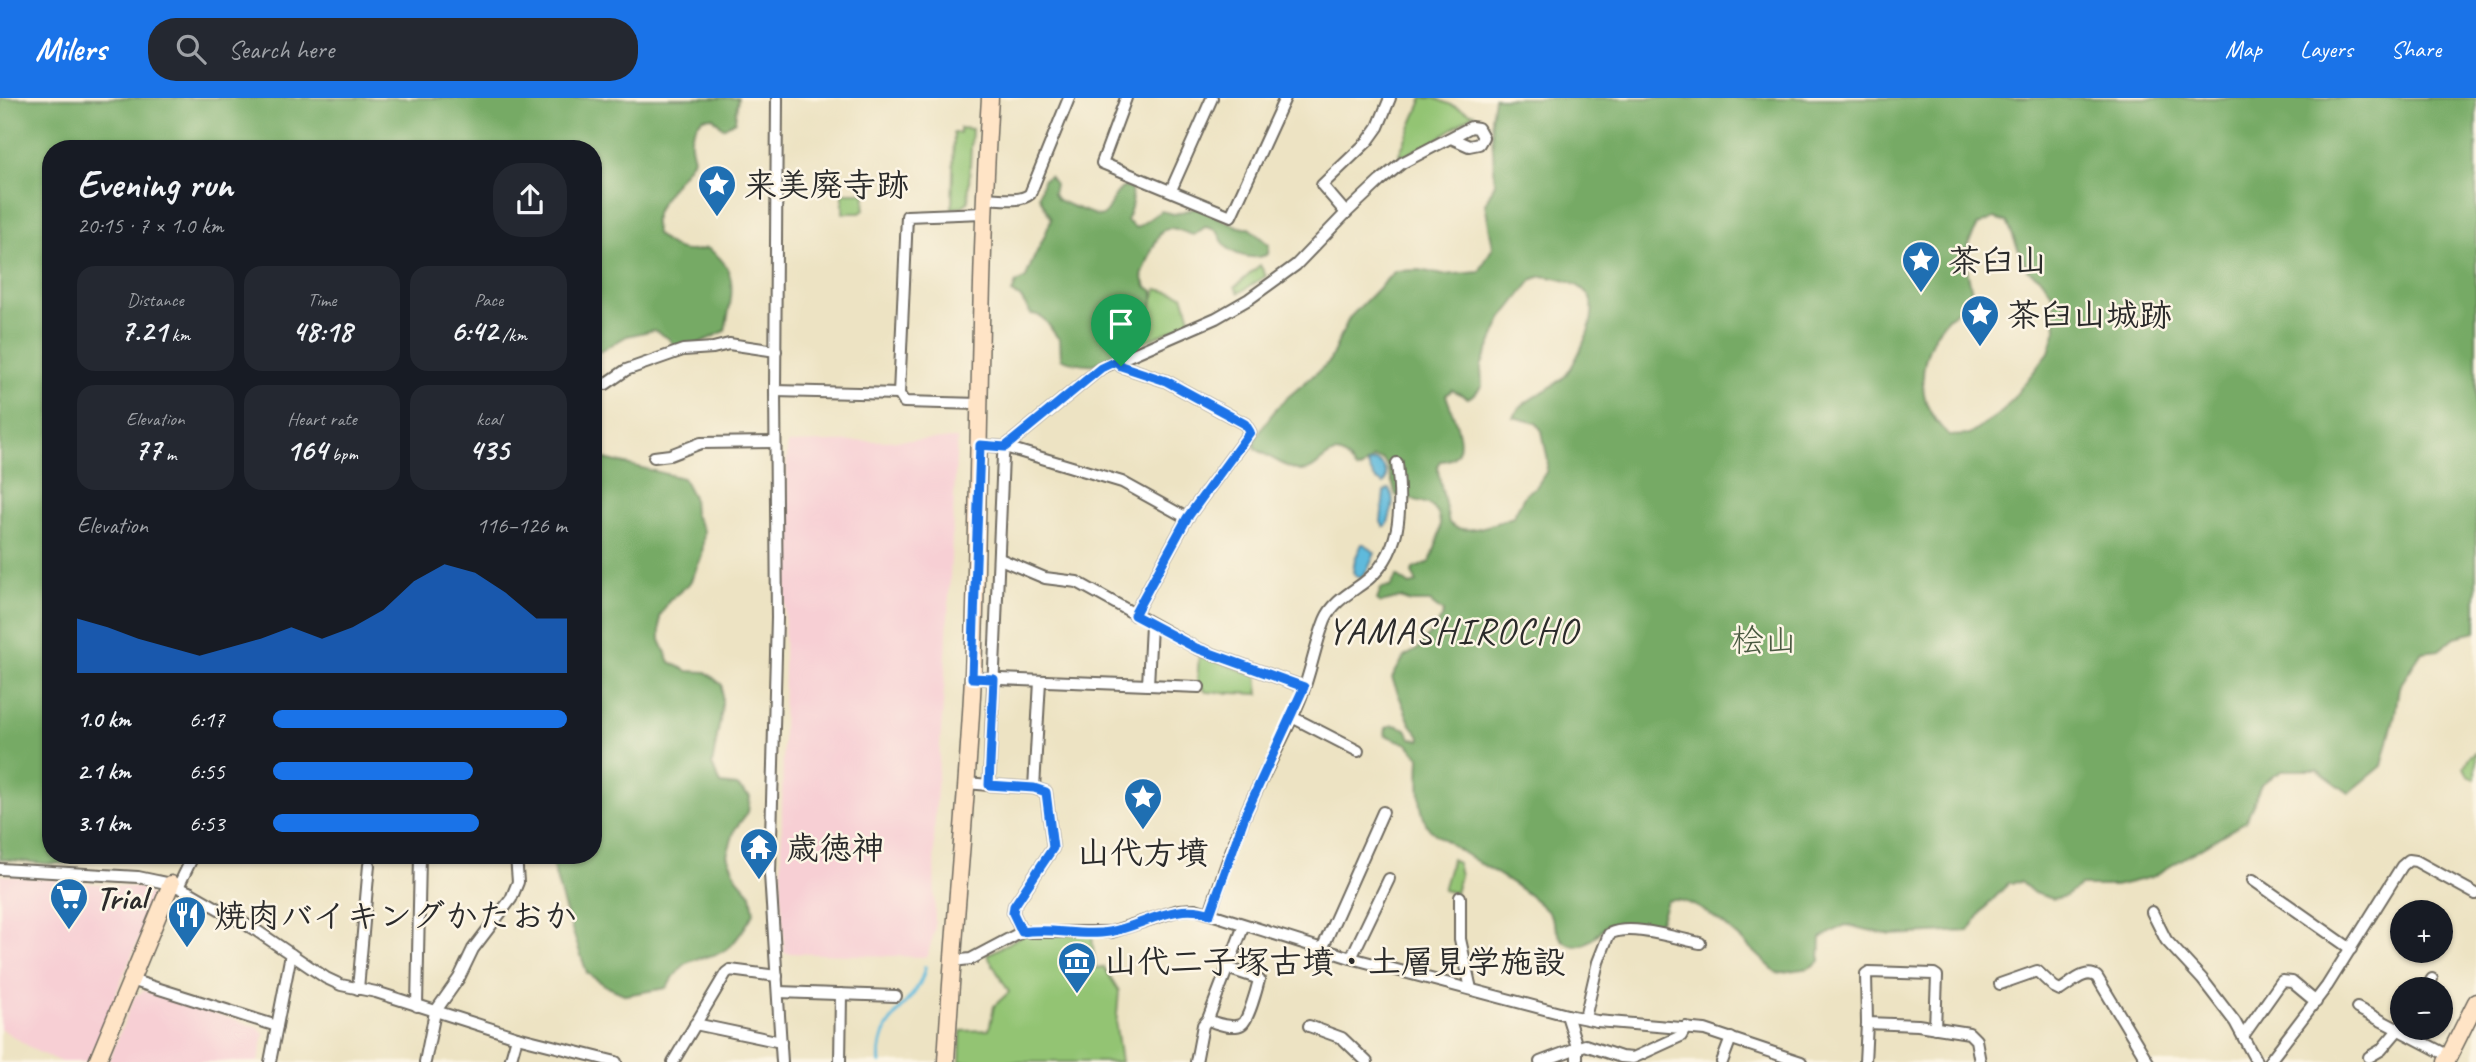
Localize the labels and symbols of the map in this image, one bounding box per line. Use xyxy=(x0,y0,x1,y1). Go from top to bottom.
place icon: 来美廃寺跡 xyxy=(696,163,738,218)
place label: 来美廃寺跡 xyxy=(744,164,909,206)
place icon: 茶臼山 xyxy=(1900,239,1942,294)
place label: 茶臼山 xyxy=(1948,240,2047,282)
place icon: 茶臼山城跡 xyxy=(1959,293,2001,348)
pin xyxy=(1091,294,1151,366)
place label: 茶臼山城跡 xyxy=(2007,294,2172,336)
district label: YAMASHIROCHO xyxy=(1327,607,1581,654)
park label: 桧山 xyxy=(1731,619,1797,661)
place icon: 山代方墳 xyxy=(1122,776,1164,831)
temple icon: 歳徳神 xyxy=(738,826,780,881)
place label: 歳徳神 xyxy=(786,827,885,869)
place label: 山代方墳 xyxy=(1077,832,1209,874)
supermarket icon: Trial xyxy=(48,876,90,931)
place label: Trial xyxy=(96,877,153,919)
restaurant icon: 焼肉バイキングかたおか xyxy=(166,894,208,949)
place label: 焼肉バイキングかたおか xyxy=(214,895,577,937)
museum icon: 山代二子塚古墳・土層見学施設 xyxy=(1056,940,1098,995)
place label: 山代二子塚古墳・土層見学施設 xyxy=(1104,941,1566,983)

